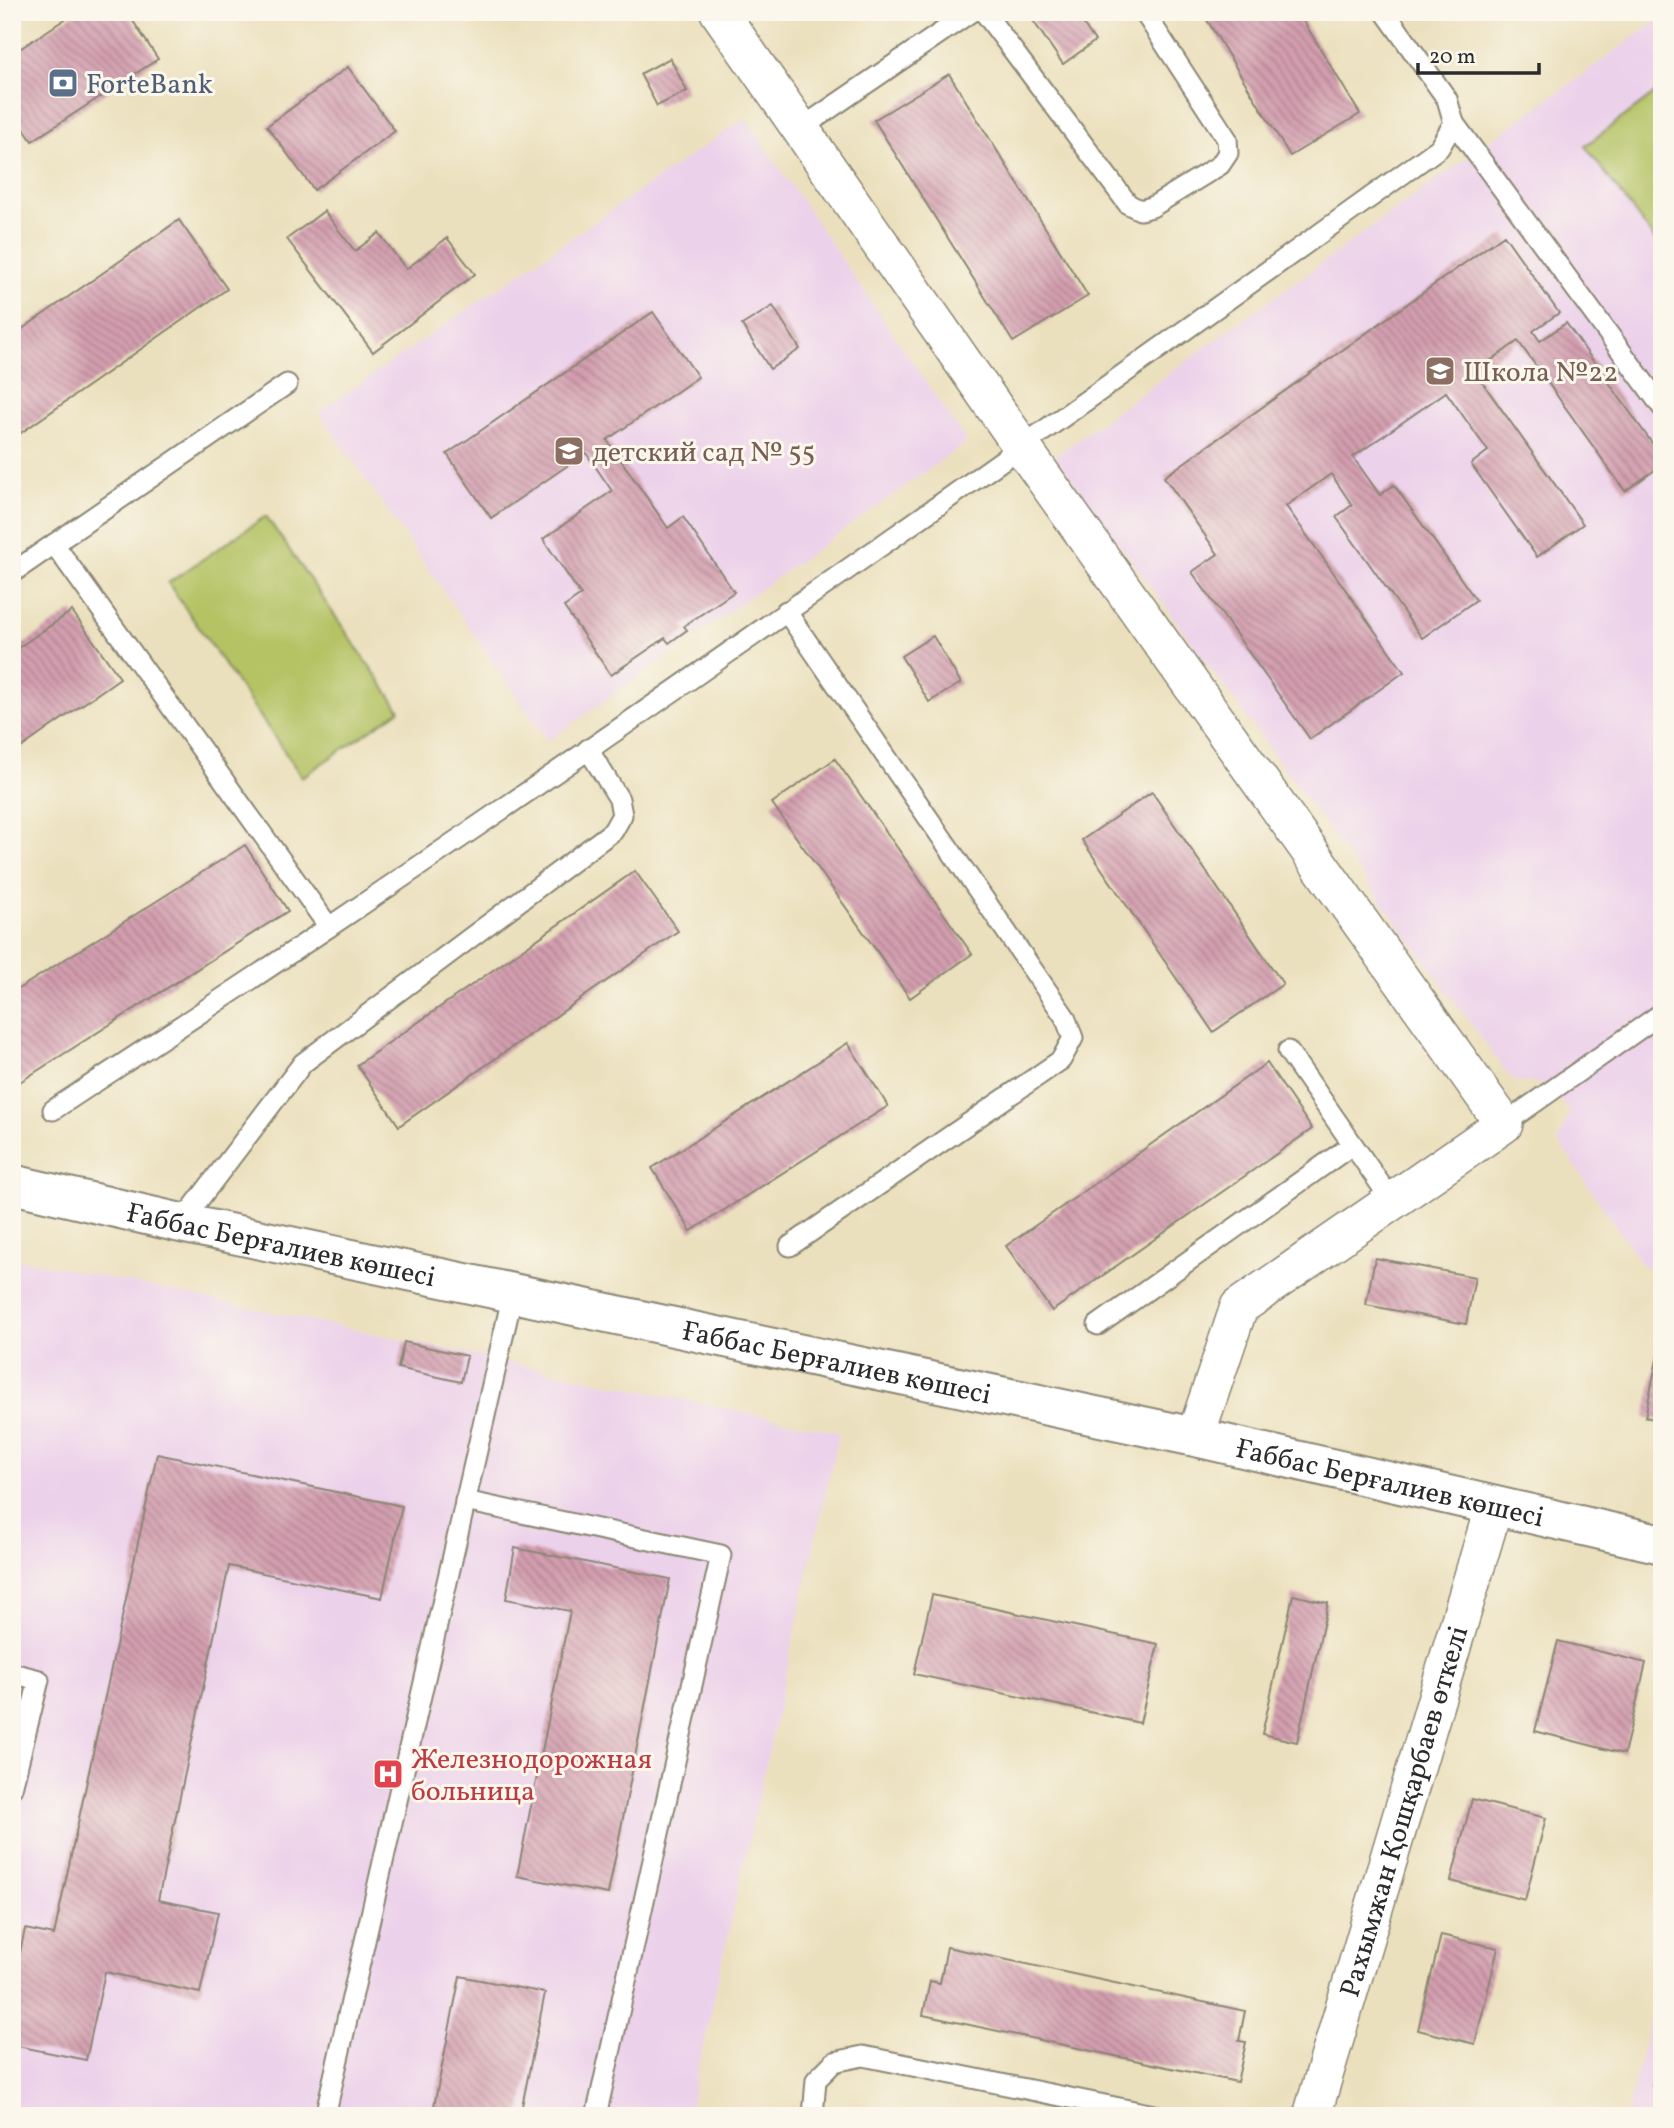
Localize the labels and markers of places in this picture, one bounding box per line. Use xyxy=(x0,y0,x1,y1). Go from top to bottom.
bank icon: ForteBank xyxy=(46,66,80,100)
place label: ForteBank xyxy=(86,66,213,105)
school or university icon: Школа №22 xyxy=(1423,354,1457,388)
place label: Школа №22 xyxy=(1463,354,1618,393)
school or university icon: детский сад № 55 xyxy=(552,434,586,468)
place label: детский сад № 55 xyxy=(592,434,815,473)
place label: Железнодорожная больница xyxy=(411,1741,652,1812)
hospital icon: Железнодорожная больница xyxy=(371,1757,405,1791)

